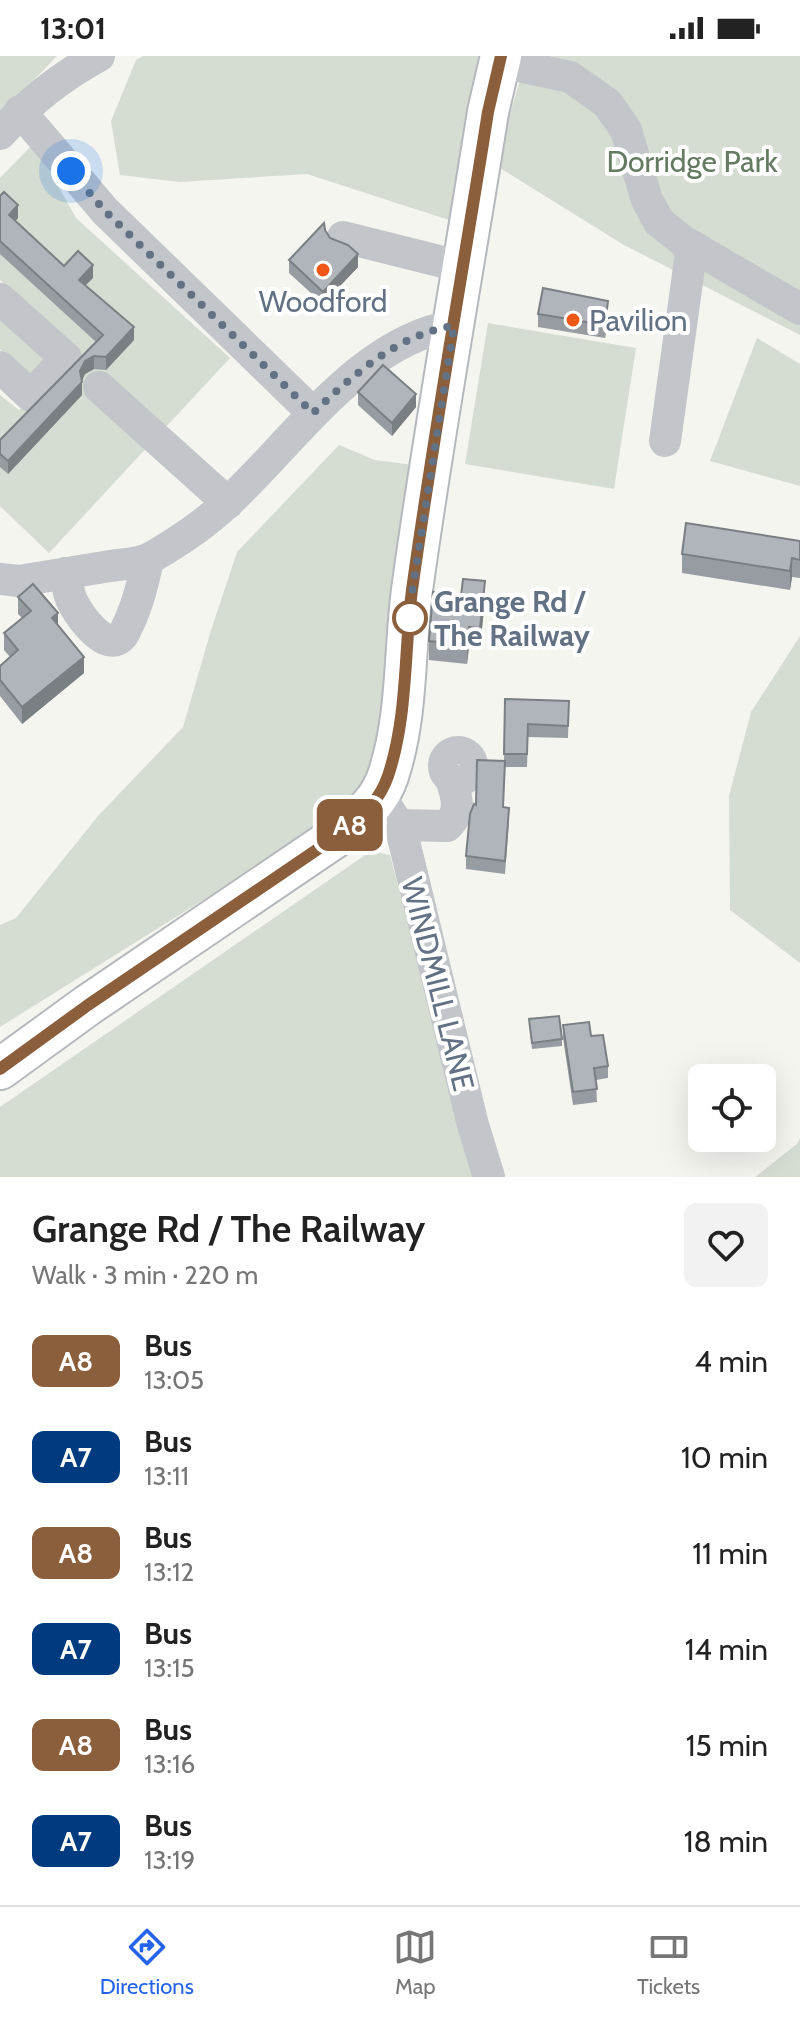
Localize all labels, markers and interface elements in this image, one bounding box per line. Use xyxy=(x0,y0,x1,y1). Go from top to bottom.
text: 13:01 xyxy=(40,10,106,47)
park label: Dorridge Park xyxy=(606,143,778,180)
your location xyxy=(51,151,91,191)
marker: Woodford xyxy=(314,261,332,279)
place label: Woodford xyxy=(259,283,387,320)
place label: Pavilion xyxy=(589,302,687,339)
marker: Pavilion xyxy=(564,311,582,329)
place label: Grange Rd / The Railway xyxy=(434,583,591,654)
marker: Grange Rd / The Railway xyxy=(393,601,427,635)
line badge: A8 xyxy=(314,799,386,851)
text: A8 xyxy=(333,808,367,842)
street label: WINDMILL LANE xyxy=(394,873,482,1095)
map controls xyxy=(688,1064,776,1152)
button: locate xyxy=(688,1064,776,1152)
button: heart xyxy=(684,1203,768,1287)
text: Grange Rd / The Railway xyxy=(32,1205,425,1252)
text: Walk · 3 min · 220 m xyxy=(32,1259,258,1291)
text: Bus xyxy=(144,1327,192,1364)
text: 4 min xyxy=(694,1343,768,1380)
text: A8 xyxy=(59,1344,93,1378)
text: 13:05 xyxy=(144,1364,204,1396)
text: Bus xyxy=(144,1423,192,1460)
text: 10 min xyxy=(681,1439,768,1476)
text: A7 xyxy=(60,1440,92,1474)
text: 13:11 xyxy=(144,1460,189,1492)
text: Bus xyxy=(144,1519,192,1556)
text: 11 min xyxy=(692,1535,768,1572)
text: A8 xyxy=(59,1536,93,1570)
text: 13:12 xyxy=(144,1556,194,1588)
text: Bus xyxy=(144,1615,192,1652)
text: 14 min xyxy=(685,1631,768,1668)
text: A7 xyxy=(60,1632,92,1666)
text: 13:15 xyxy=(144,1652,195,1684)
text: Bus xyxy=(144,1711,192,1748)
text: 15 min xyxy=(686,1727,768,1764)
text: A8 xyxy=(59,1728,93,1762)
text: 13:16 xyxy=(144,1748,195,1780)
text: Bus xyxy=(144,1807,192,1844)
text: 18 min xyxy=(684,1823,768,1860)
text: A7 xyxy=(60,1824,92,1858)
text: 13:19 xyxy=(144,1844,195,1876)
tab: Directions xyxy=(100,1925,194,2000)
tab: Map xyxy=(393,1925,437,2000)
tab: Tickets xyxy=(637,1925,700,2000)

